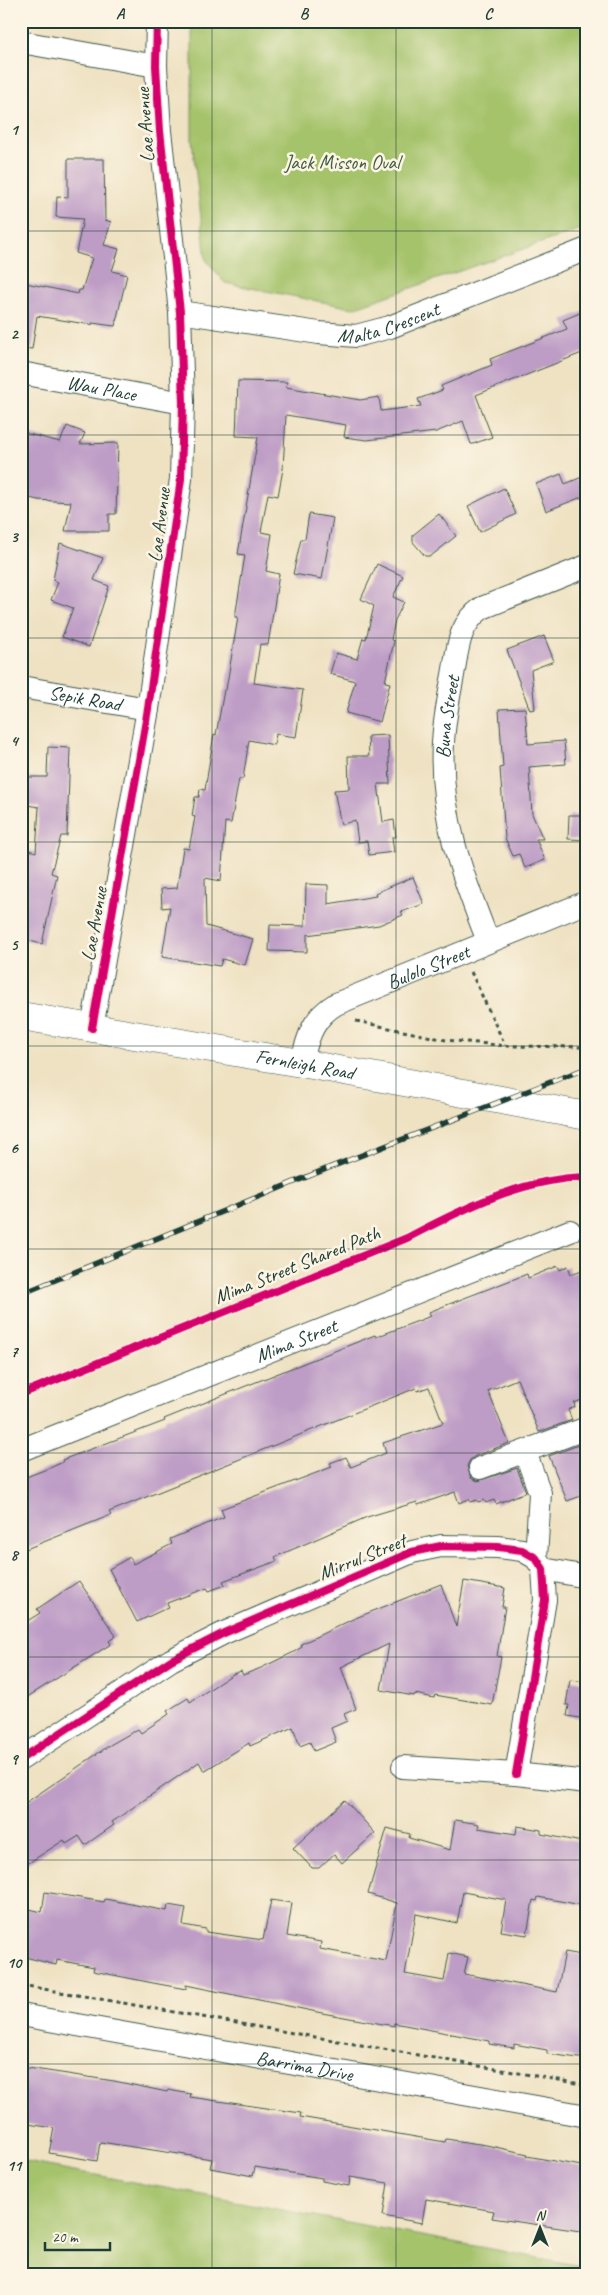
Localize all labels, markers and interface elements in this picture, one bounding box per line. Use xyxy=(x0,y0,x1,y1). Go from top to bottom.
text: A xyxy=(116,4,126,24)
text: B xyxy=(300,4,310,24)
text: C xyxy=(484,4,494,24)
street label: Lae Avenue xyxy=(130,85,160,163)
text: 1 xyxy=(10,120,19,140)
park label: Jack Misson Oval xyxy=(283,150,403,175)
street label: Malta Crescent xyxy=(337,295,445,349)
text: 2 xyxy=(10,324,19,344)
street label: Wau Place xyxy=(65,369,140,407)
street label: Lae Avenue xyxy=(142,485,176,564)
text: 3 xyxy=(10,527,19,547)
street label: Buna Street xyxy=(430,671,466,759)
street label: Sepik Road xyxy=(47,680,126,717)
text: 4 xyxy=(10,731,19,751)
street label: Lae Avenue xyxy=(75,884,113,963)
text: 5 xyxy=(11,935,20,955)
street label: Bulolo Street xyxy=(383,938,475,995)
street label: Fernleigh Road xyxy=(254,1043,359,1086)
text: 6 xyxy=(10,1138,19,1158)
street label: Mima Street Shared Path xyxy=(210,1220,384,1310)
street label: Mima Street xyxy=(252,1312,343,1368)
text: 7 xyxy=(10,1342,19,1362)
street label: Mirrul Street xyxy=(315,1527,412,1586)
text: 8 xyxy=(10,1545,19,1565)
text: 9 xyxy=(10,1749,19,1769)
text: 10 xyxy=(7,1953,23,1973)
street label: Barrima Drive xyxy=(254,2045,356,2087)
text: 11 xyxy=(7,2156,23,2176)
north arrow xyxy=(516,2202,566,2252)
text: N xyxy=(536,2207,547,2224)
scale bar xyxy=(45,2220,110,2252)
text: 20 m xyxy=(52,2228,79,2247)

